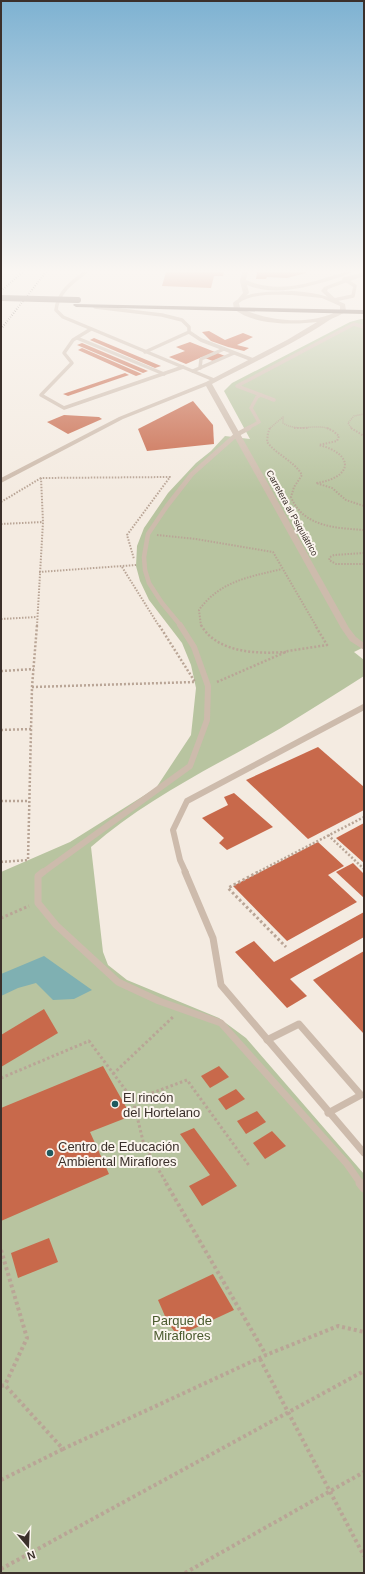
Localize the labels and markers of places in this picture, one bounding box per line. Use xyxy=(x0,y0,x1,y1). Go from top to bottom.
place label: El rincón del Hortelano xyxy=(123,1090,200,1120)
marker: El rincón del Hortelano xyxy=(110,1099,120,1109)
place label: Centro de Educación Ambiental Miraflores xyxy=(58,1139,179,1169)
marker: Centro de Educación Ambiental Miraflores xyxy=(45,1148,55,1158)

